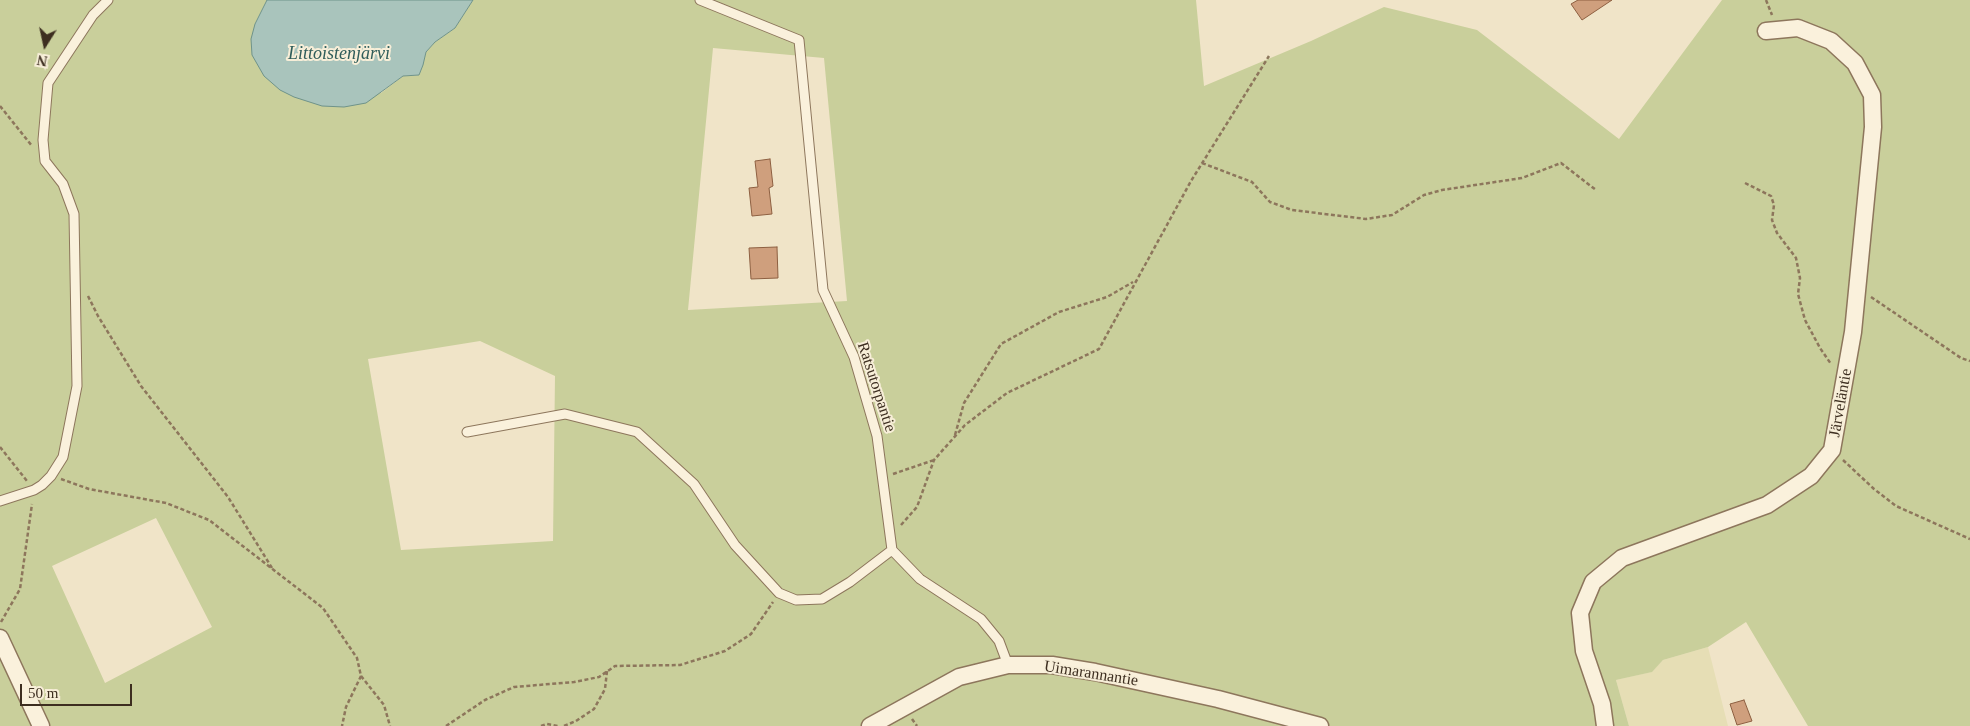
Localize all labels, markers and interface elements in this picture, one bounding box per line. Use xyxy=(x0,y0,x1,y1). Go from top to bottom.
north arrow xyxy=(20,20,70,70)
water label: Littoistenjärvi xyxy=(288,43,390,65)
text: N xyxy=(36,52,49,69)
street label: Ratsutorpantie xyxy=(852,340,900,434)
street label: Järveläntie xyxy=(1826,367,1856,439)
street label: Uimarannantie xyxy=(1043,657,1139,691)
scale bar xyxy=(22,674,135,706)
text: 50 m xyxy=(28,685,58,701)

